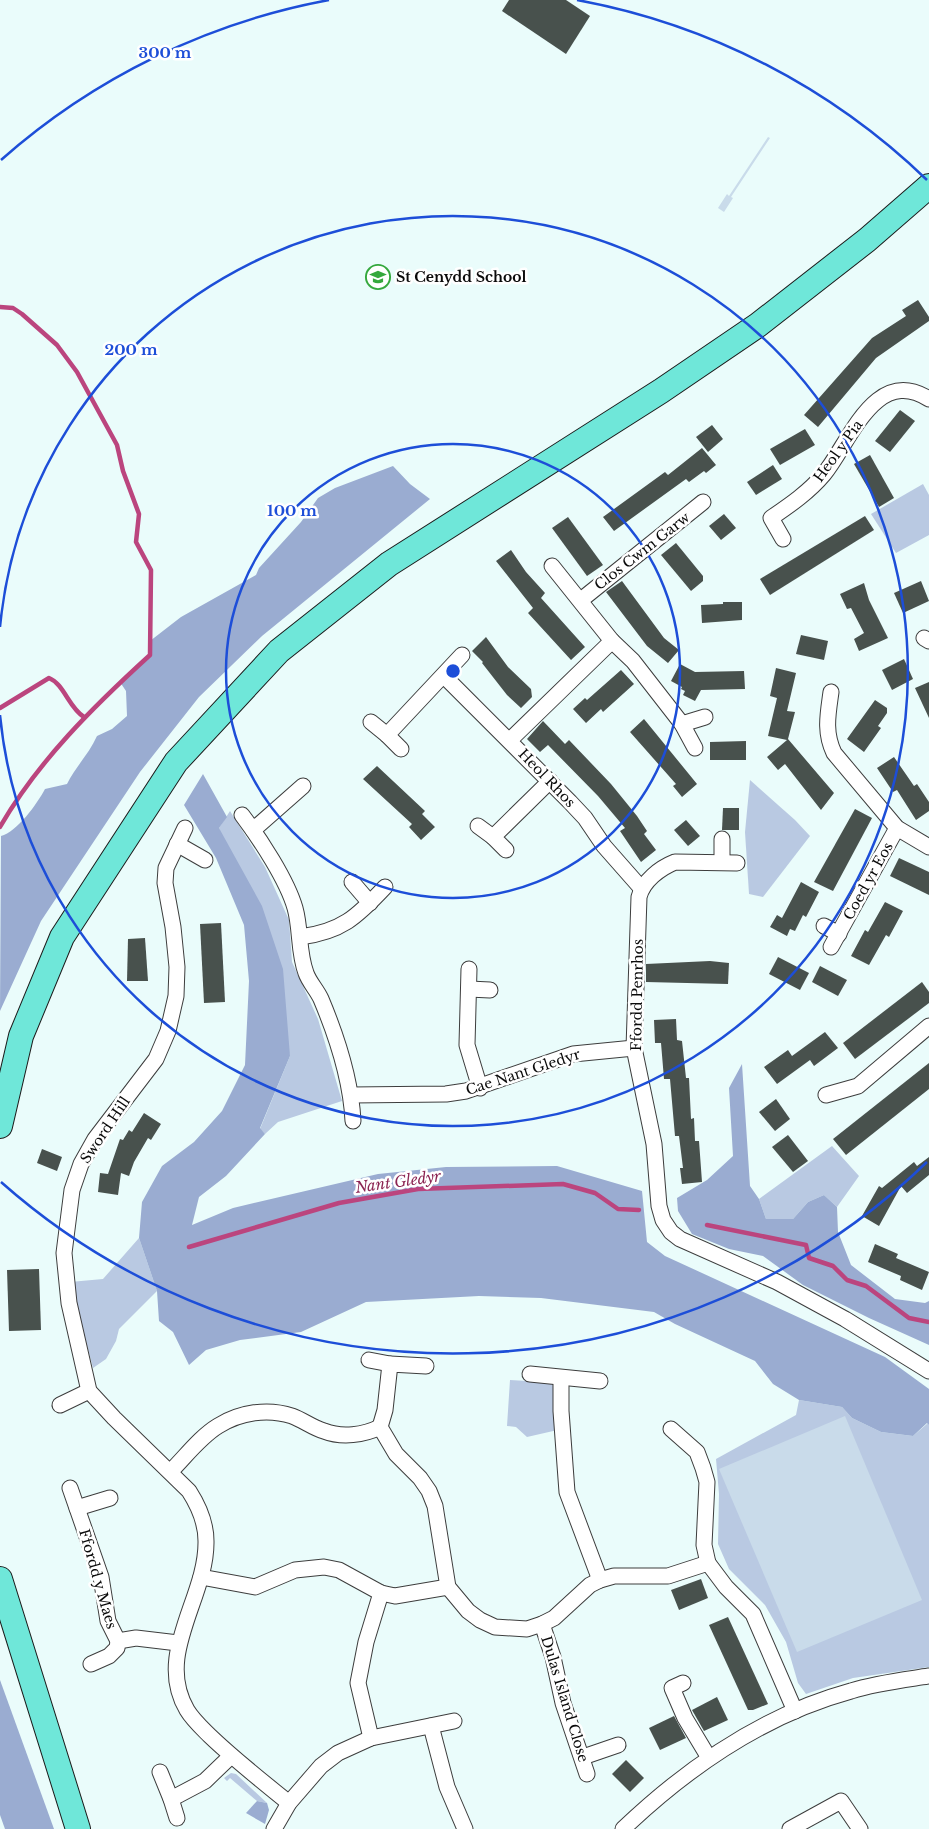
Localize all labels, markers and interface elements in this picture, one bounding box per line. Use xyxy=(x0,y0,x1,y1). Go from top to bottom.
text: 300 m xyxy=(139,43,192,62)
school or university icon: St Cenydd School xyxy=(365,264,391,290)
place label: St Cenydd School xyxy=(396,268,526,286)
text: 200 m xyxy=(105,340,158,359)
street label: Heol y Pia xyxy=(809,416,867,486)
text: 100 m xyxy=(267,501,317,520)
street label: Clos Cwm Garw xyxy=(591,508,693,594)
centre of rings xyxy=(444,662,462,680)
street label: Heol Rhos xyxy=(515,745,579,811)
street label: Coed yr Eos xyxy=(839,839,897,923)
street label: Ffordd Penrhos xyxy=(627,939,647,1051)
street label: Cae Nant Gledyr xyxy=(463,1045,583,1099)
street label: Sword Hill xyxy=(76,1093,134,1167)
water label: Nant Gledyr xyxy=(353,1166,443,1197)
street label: Ffordd y Maes xyxy=(75,1527,121,1631)
street label: Dulas Island Close xyxy=(537,1634,593,1764)

